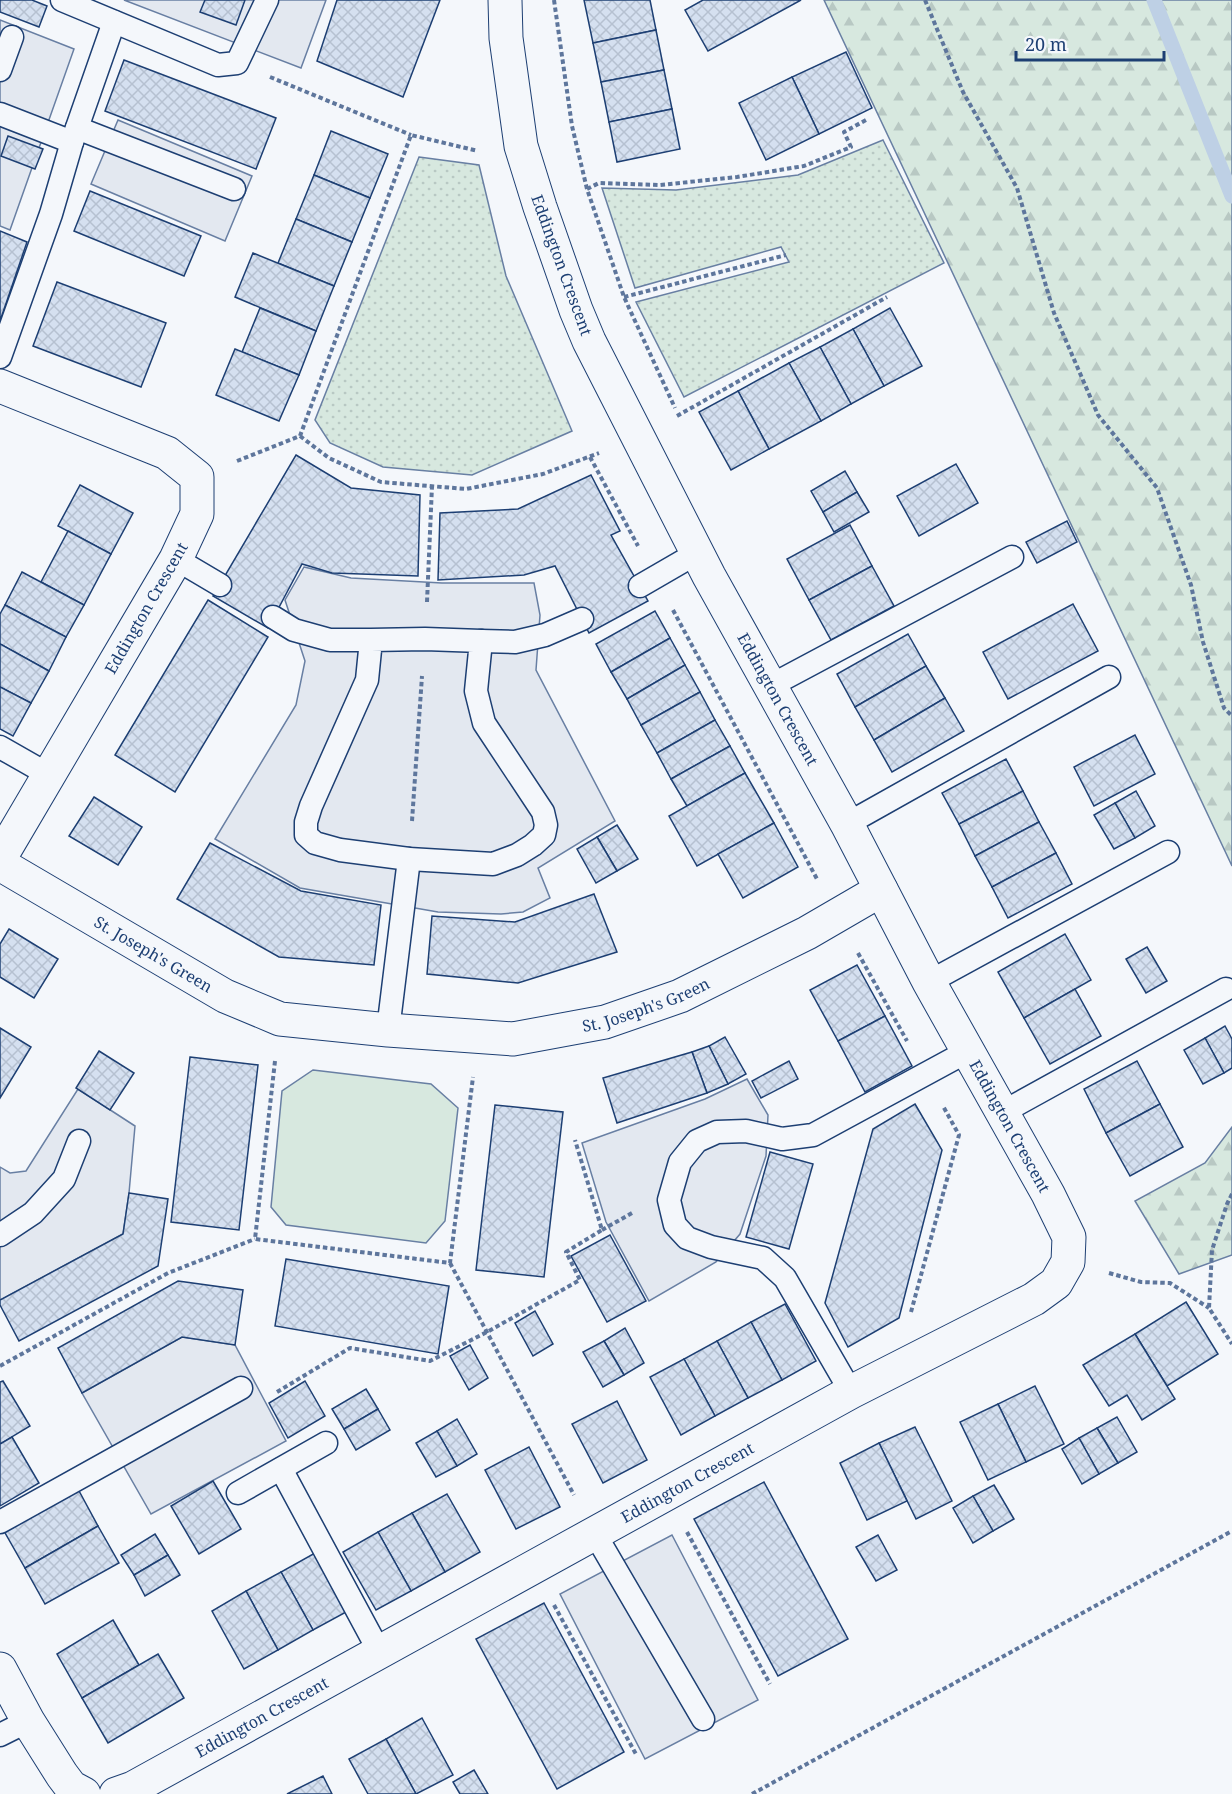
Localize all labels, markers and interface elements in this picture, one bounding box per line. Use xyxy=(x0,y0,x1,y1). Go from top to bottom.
scale bar xyxy=(1016,24,1164,62)
text: 20 m xyxy=(1025,32,1067,56)
street label: Eddington Crescent xyxy=(526,191,598,339)
street label: Eddington Crescent xyxy=(99,538,193,678)
street label: Eddington Crescent xyxy=(732,629,824,770)
street label: St. Joseph's Green xyxy=(90,911,217,997)
street label: St. Joseph's Green xyxy=(580,972,713,1037)
street label: Eddington Crescent xyxy=(964,1056,1056,1197)
street label: Eddington Crescent xyxy=(617,1437,758,1528)
street label: Eddington Crescent xyxy=(191,1671,332,1763)

